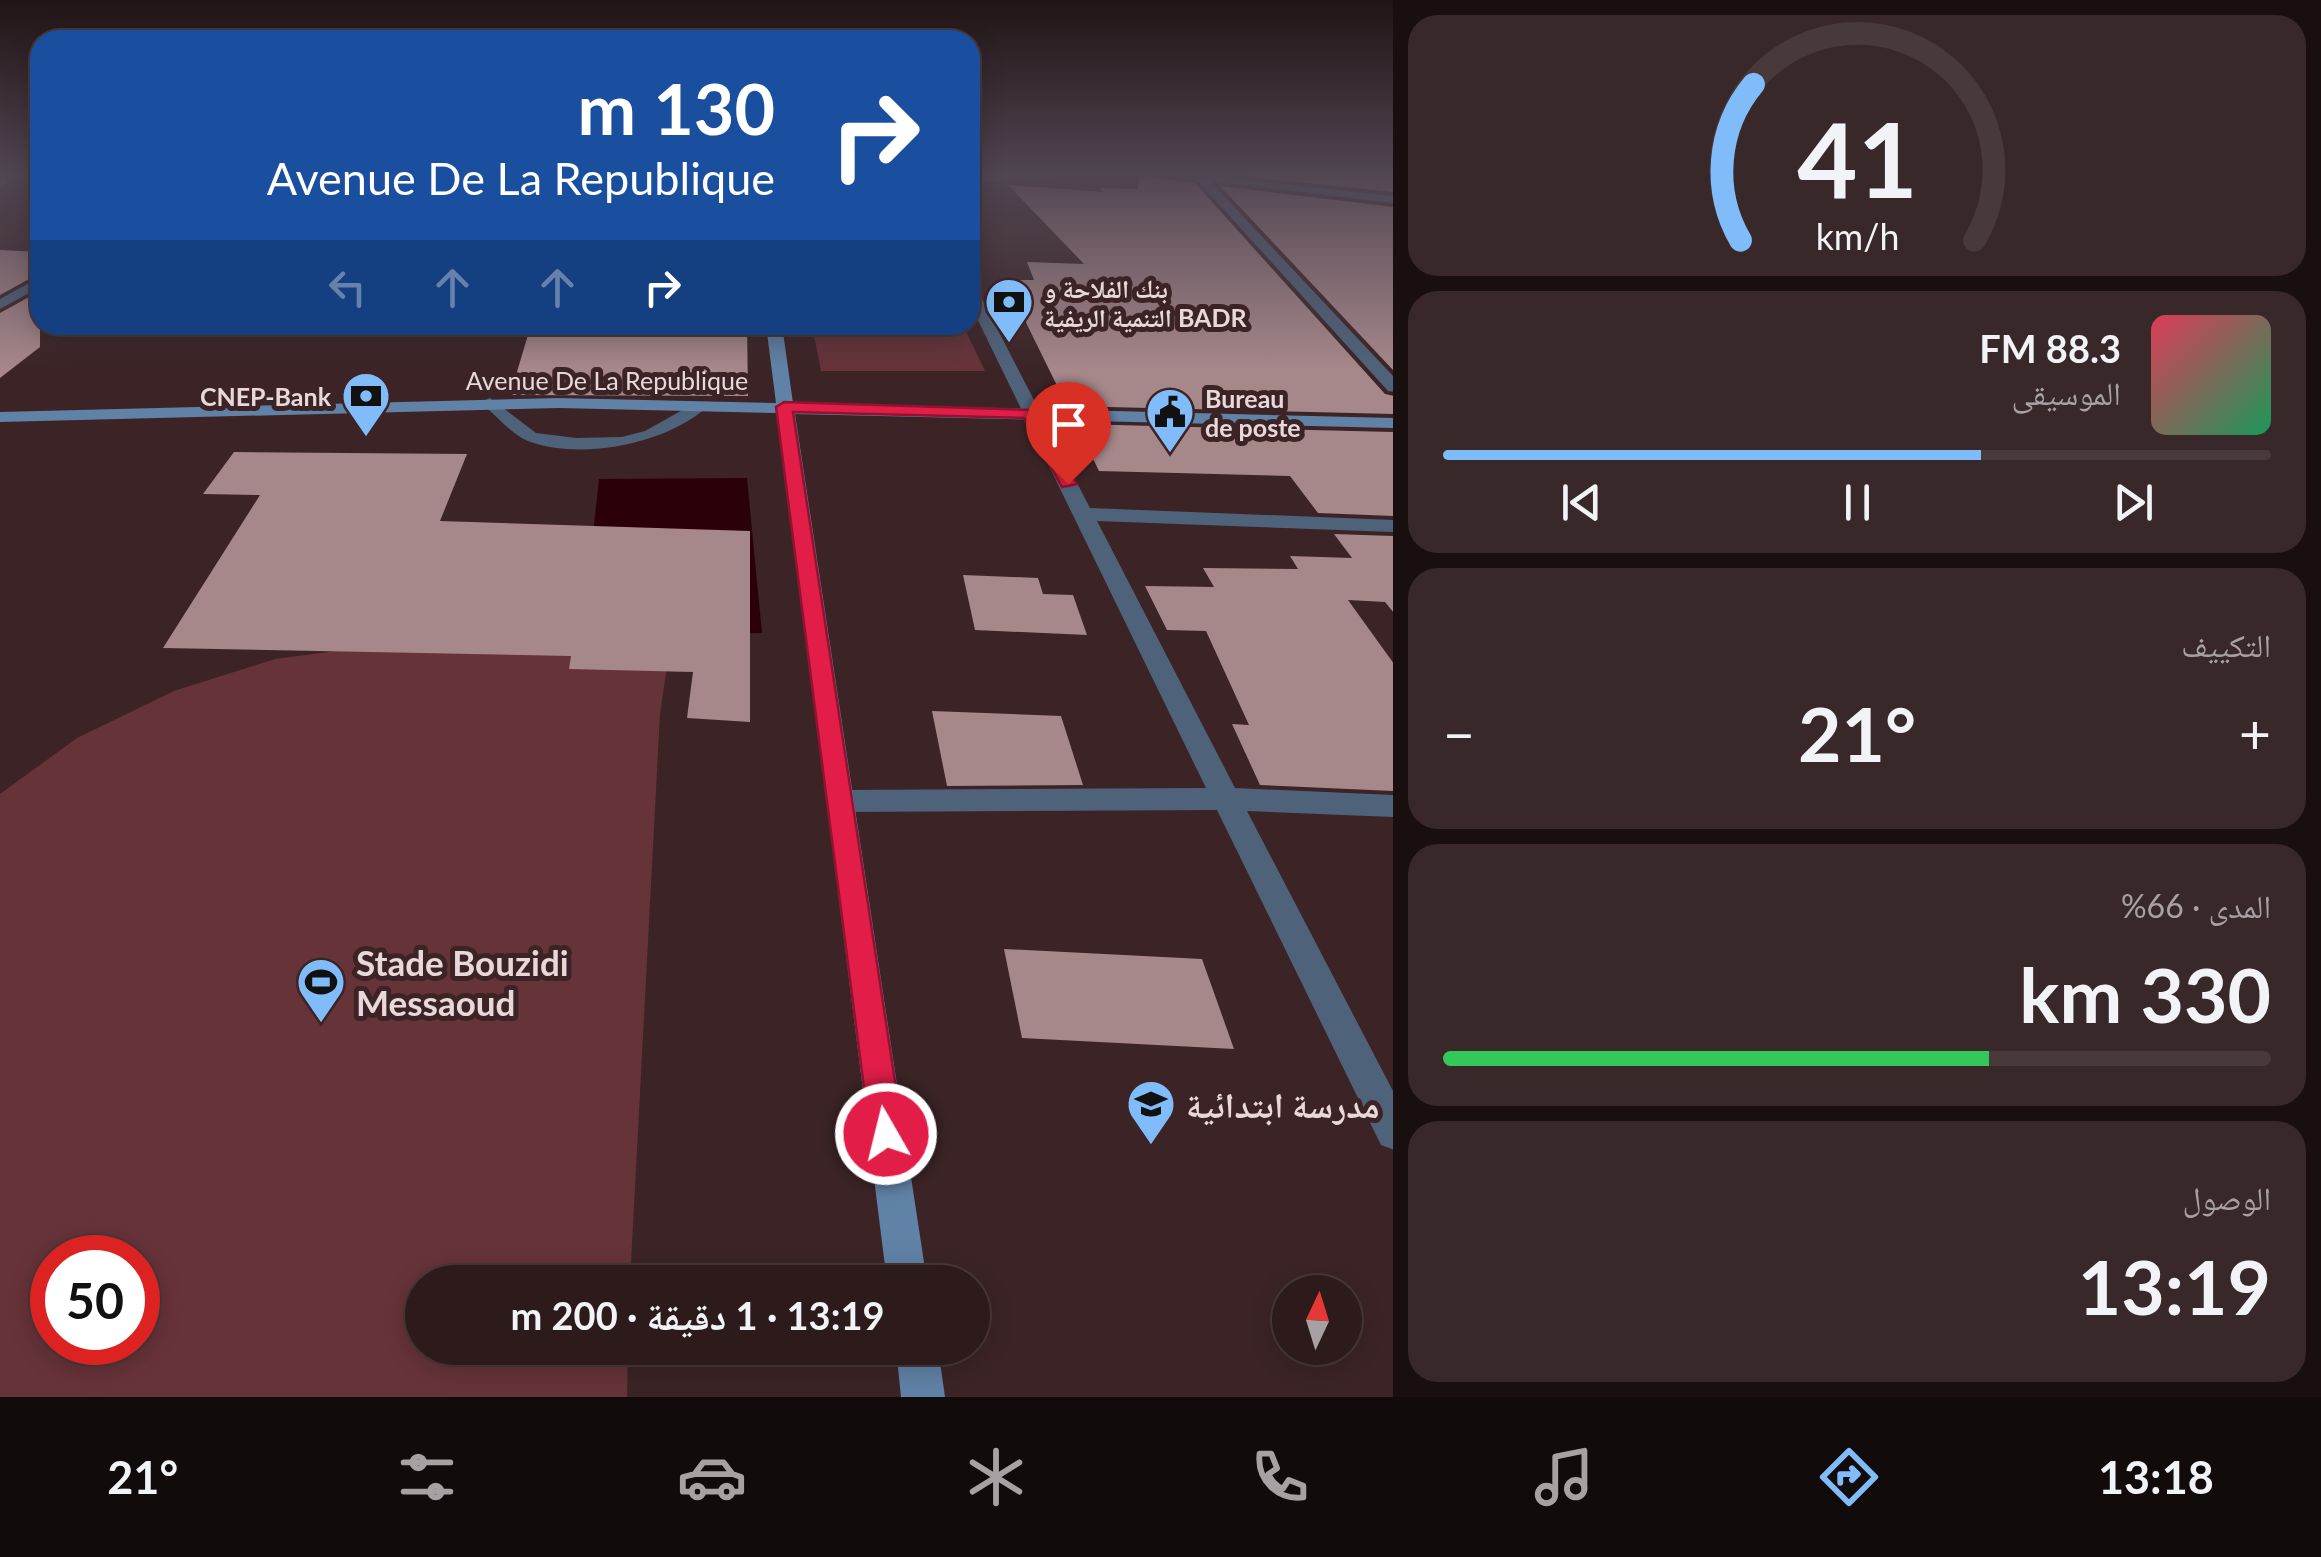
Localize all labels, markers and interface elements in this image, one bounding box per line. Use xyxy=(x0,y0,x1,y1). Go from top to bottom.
text: 130 m xyxy=(578,66,775,150)
icon: right xyxy=(810,70,940,200)
text: 41 xyxy=(1797,95,1917,220)
text: Avenue De La Republique xyxy=(267,151,775,205)
text: km/h xyxy=(1815,215,1899,258)
icon: left xyxy=(320,260,375,315)
icon: ahead xyxy=(425,260,480,315)
icon: ahead xyxy=(530,260,585,315)
icon: right xyxy=(635,260,690,315)
place label: بنك الفلاحة و التنمية الريفية BADR xyxy=(1044,273,1247,333)
bank icon: بنك الفلاحة و التنمية الريفية BADR xyxy=(983,276,1035,344)
text: 88.3 FM xyxy=(1979,325,2121,371)
street label: Avenue De La Republique xyxy=(466,365,748,395)
bank icon: CNEP-Bank xyxy=(340,370,392,438)
text: الموسيقى xyxy=(2011,373,2121,412)
place label: CNEP-Bank xyxy=(200,381,332,411)
pin xyxy=(1026,382,1111,485)
place label: Bureau de poste xyxy=(1205,383,1301,442)
public building icon: Bureau de poste xyxy=(1144,386,1196,454)
icon: arrive xyxy=(1041,397,1096,452)
icon: previous xyxy=(1554,475,1609,530)
icon: pause xyxy=(1830,475,1885,530)
icon: next xyxy=(2106,475,2161,530)
text: التكييف xyxy=(2181,625,2271,664)
text: 21° xyxy=(1798,688,1916,778)
text: − xyxy=(1443,700,1475,766)
text: + xyxy=(2239,700,2271,766)
text: المدى · 66% xyxy=(2121,886,2271,925)
place label: Stade Bouzidi Messaoud xyxy=(356,941,569,1023)
text: 330 km xyxy=(2019,949,2271,1039)
sports icon: Stade Bouzidi Messaoud xyxy=(295,956,347,1024)
school or university icon: مدرسة ابتدائية xyxy=(1125,1078,1177,1146)
position arrow xyxy=(834,1082,938,1186)
place label: مدرسة ابتدائية xyxy=(1186,1083,1380,1126)
text: الوصول xyxy=(2182,1178,2271,1217)
speed limit sign: 50 xyxy=(30,1235,160,1365)
text: 13:19 xyxy=(2078,1241,2271,1331)
north arrow xyxy=(1272,1275,1362,1365)
map controls xyxy=(1272,1275,1362,1365)
text: 13:19 · 1 دقيقة · 200 m xyxy=(510,1292,885,1338)
icon: filters xyxy=(392,1442,462,1512)
icon: car xyxy=(677,1442,747,1512)
icon: climate xyxy=(961,1442,1031,1512)
icon: phone xyxy=(1245,1442,1315,1512)
icon: music xyxy=(1529,1442,1599,1512)
icon: directions xyxy=(1814,1442,1884,1512)
text: 21° xyxy=(107,1450,178,1504)
text: 13:18 xyxy=(2098,1450,2214,1504)

